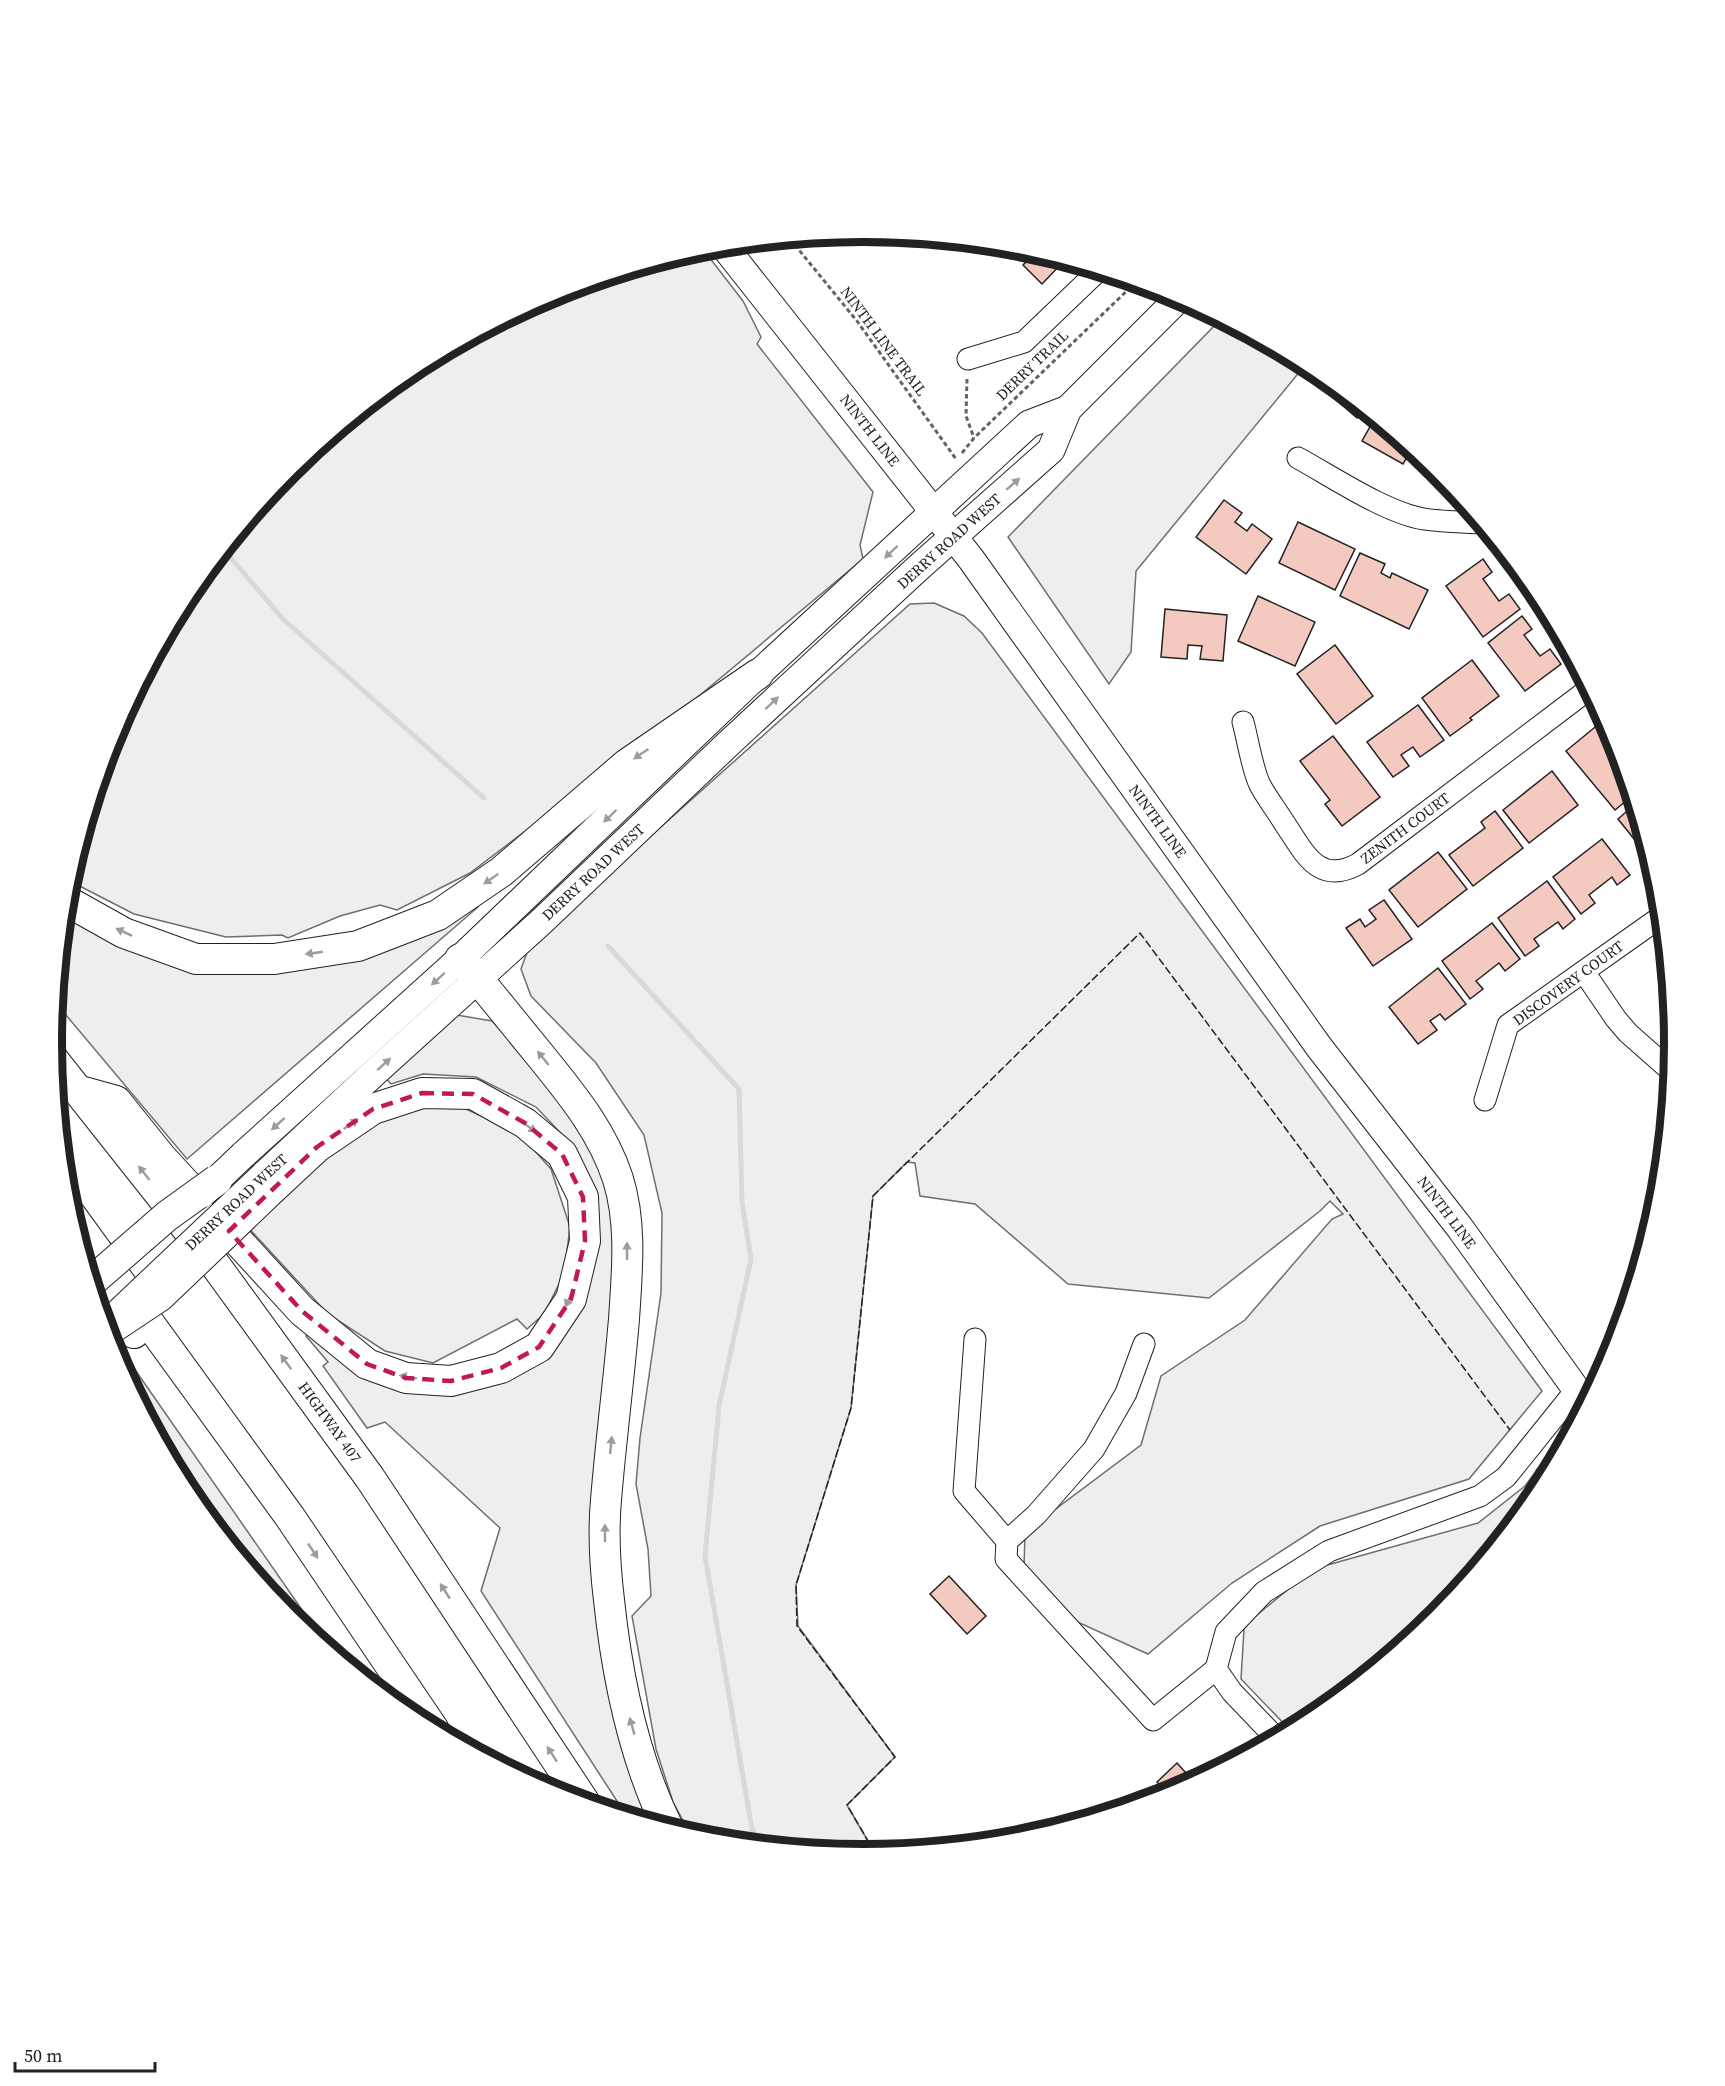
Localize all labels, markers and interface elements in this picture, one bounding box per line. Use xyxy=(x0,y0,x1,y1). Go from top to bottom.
street label: NINTH LINE TRAIL xyxy=(836,282,932,400)
street label: DERRY TRAIL xyxy=(991,325,1073,405)
street label: NINTH LINE xyxy=(835,390,905,470)
one-way arrow xyxy=(1005,478,1020,491)
street label: DERRY ROAD WEST xyxy=(892,488,1006,594)
one-way arrow xyxy=(885,544,899,558)
one-way arrow xyxy=(765,696,780,710)
one-way arrow xyxy=(633,748,649,760)
street label: NINTH LINE xyxy=(1124,780,1192,862)
street label: ZENITH COURT xyxy=(1356,787,1454,869)
one-way arrow xyxy=(602,809,617,823)
street label: DERRY ROAD WEST xyxy=(537,819,649,925)
one-way arrow xyxy=(483,873,499,885)
one-way arrow xyxy=(114,927,132,937)
street label: DISCOVERY COURT xyxy=(1508,936,1628,1030)
one-way arrow xyxy=(304,948,323,957)
one-way arrow xyxy=(431,972,446,985)
one-way arrow xyxy=(537,1051,549,1066)
one-way arrow xyxy=(376,1058,391,1071)
one-way arrow xyxy=(270,1117,285,1131)
one-way arrow xyxy=(343,1119,359,1130)
one-way arrow xyxy=(522,1121,537,1133)
street label: DERRY ROAD WEST xyxy=(180,1149,292,1255)
one-way arrow xyxy=(138,1165,150,1180)
street label: NINTH LINE xyxy=(1413,1171,1481,1253)
one-way arrow xyxy=(622,1241,632,1260)
one-way arrow xyxy=(564,1291,574,1309)
one-way arrow xyxy=(280,1355,292,1371)
one-way arrow xyxy=(398,1372,417,1381)
street label: HIGHWAY 407 xyxy=(293,1377,367,1467)
one-way arrow xyxy=(606,1436,616,1455)
one-way arrow xyxy=(600,1524,610,1543)
one-way arrow xyxy=(307,1542,319,1558)
one-way arrow xyxy=(440,1583,451,1599)
one-way arrow xyxy=(627,1717,636,1735)
one-way arrow xyxy=(547,1746,558,1762)
scale bar xyxy=(15,2035,154,2073)
text: 50 m xyxy=(24,2043,62,2068)

